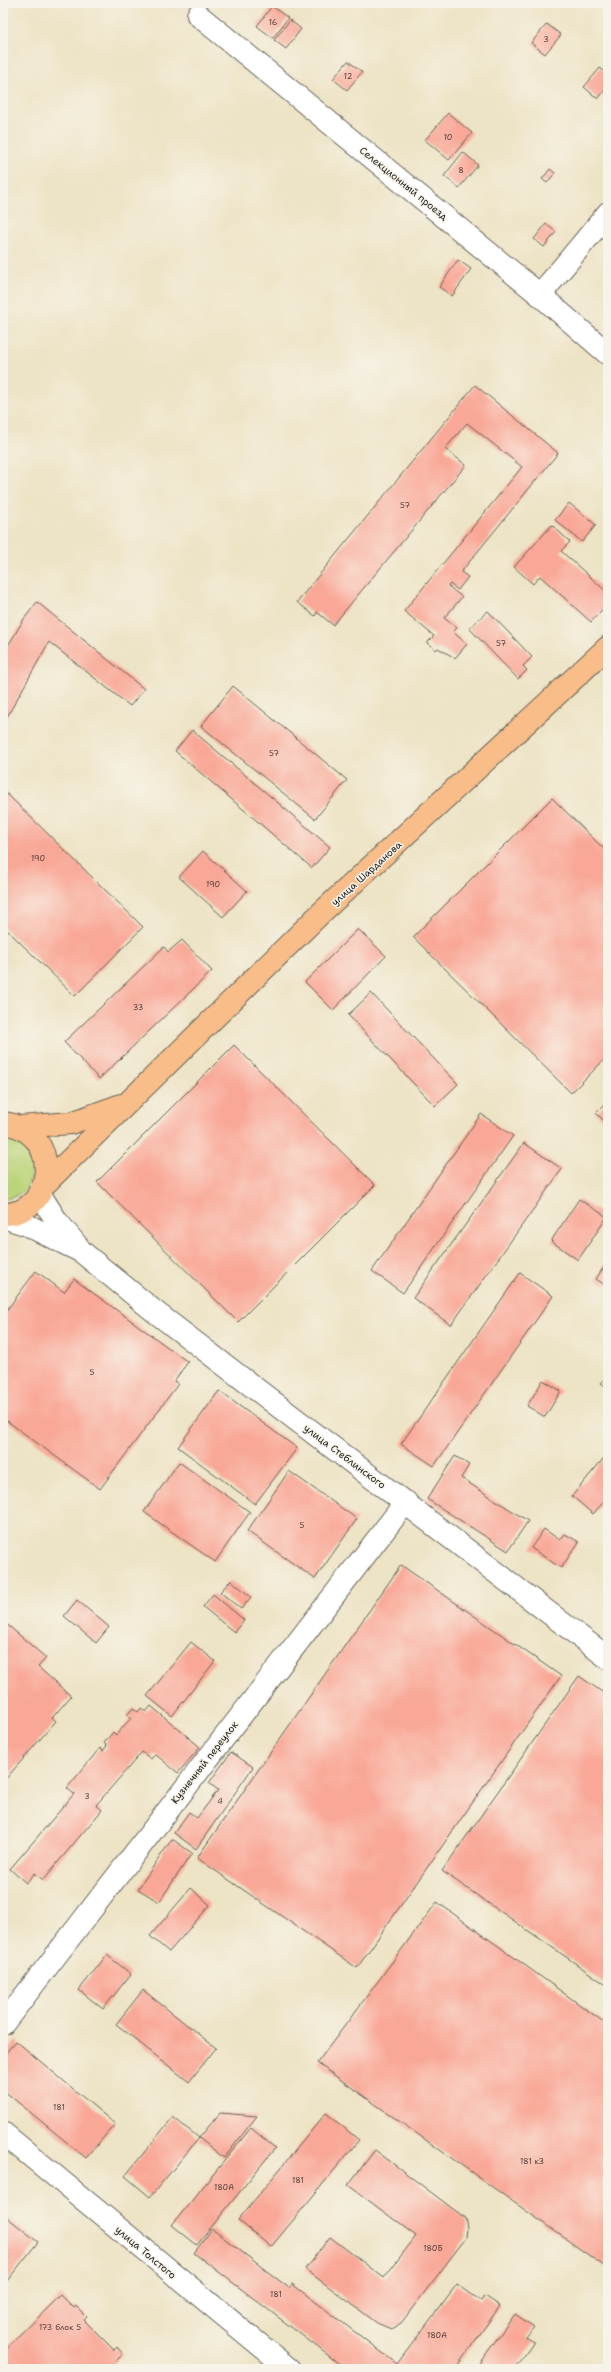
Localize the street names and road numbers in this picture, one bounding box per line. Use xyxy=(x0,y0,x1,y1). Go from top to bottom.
street label: Селекционный проезд xyxy=(357,144,451,223)
street label: улица Шарданова xyxy=(328,838,405,909)
street label: улица Стеблинского xyxy=(301,1421,388,1492)
street label: Кузнечный переулок xyxy=(168,1718,241,1806)
street label: улица Толстого xyxy=(113,2223,179,2282)

